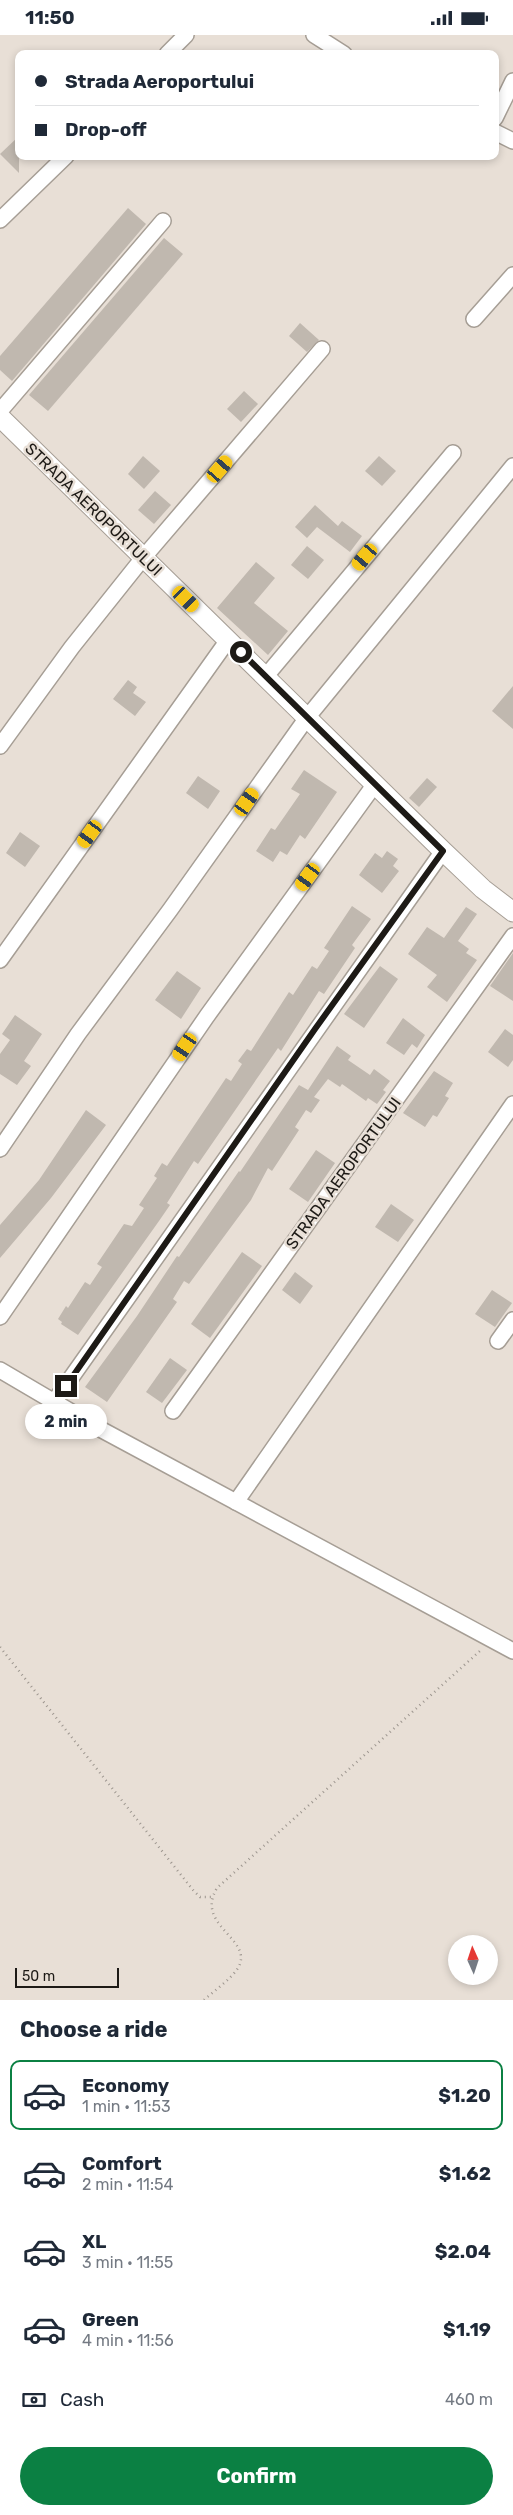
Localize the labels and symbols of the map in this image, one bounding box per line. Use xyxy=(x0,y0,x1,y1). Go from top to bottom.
street label: STRADA AEROPORTULUI xyxy=(21,439,166,580)
car xyxy=(204,453,235,485)
car xyxy=(349,541,380,573)
car xyxy=(169,583,202,615)
route start xyxy=(230,641,252,663)
car xyxy=(232,785,261,819)
car xyxy=(75,817,104,851)
car xyxy=(293,860,322,894)
car xyxy=(170,1030,199,1064)
street label: STRADA AEROPORTULUI xyxy=(282,1094,405,1253)
route end xyxy=(55,1375,77,1397)
callout: 2 min xyxy=(25,1403,107,1439)
north arrow xyxy=(448,1935,498,1985)
scale bar xyxy=(15,1965,119,1988)

